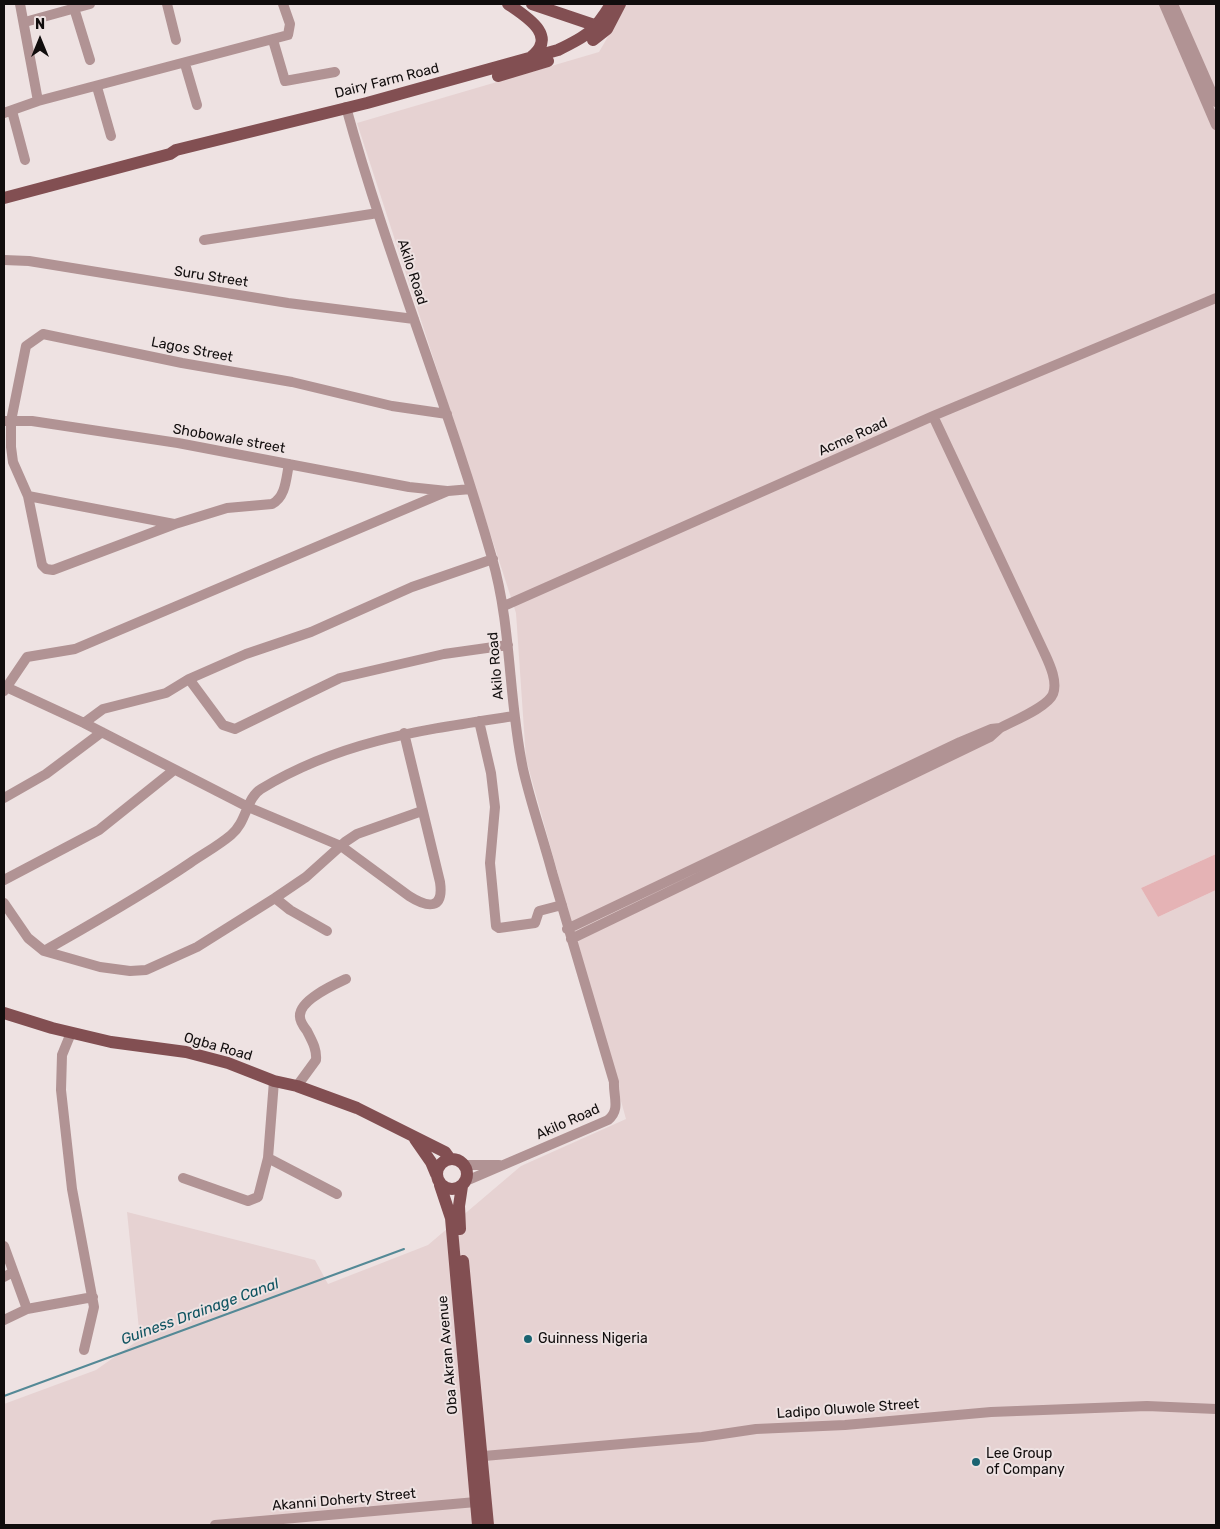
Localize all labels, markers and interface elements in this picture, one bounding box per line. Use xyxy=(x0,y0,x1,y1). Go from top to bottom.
north arrow xyxy=(15,15,65,65)
text: N xyxy=(35,16,45,33)
street label: Dairy Farm Road xyxy=(333,60,441,102)
street label: Akilo Road xyxy=(393,237,431,307)
street label: Suru Street xyxy=(173,263,249,291)
street label: Lagos Street xyxy=(150,334,234,366)
street label: Acme Road xyxy=(816,414,890,460)
street label: Shobowale street xyxy=(172,421,286,457)
street label: Akilo Road xyxy=(485,631,507,701)
street label: Ogba Road xyxy=(182,1029,254,1065)
street label: Akilo Road xyxy=(534,1100,602,1144)
water label: Guiness Drainage Canal xyxy=(118,1275,282,1349)
street label: Oba Akran Avenue xyxy=(434,1295,462,1415)
place label: Guinness Nigeria xyxy=(538,1331,648,1347)
marker: Guinness Nigeria xyxy=(522,1333,534,1345)
street label: Ladipo Oluwole Street xyxy=(776,1396,920,1422)
place label: Lee Group of Company xyxy=(986,1446,1065,1478)
marker: Lee Group of Company xyxy=(970,1456,982,1468)
street label: Akanni Doherty Street xyxy=(271,1485,417,1515)

